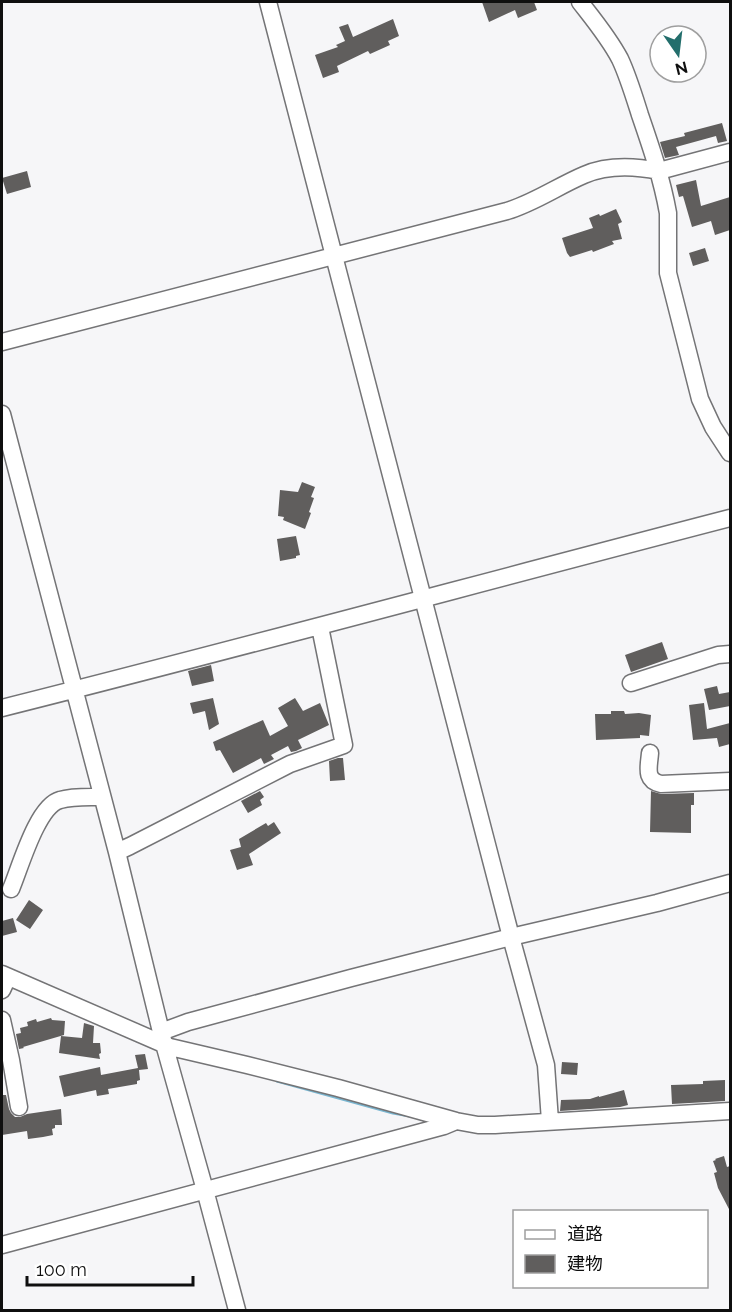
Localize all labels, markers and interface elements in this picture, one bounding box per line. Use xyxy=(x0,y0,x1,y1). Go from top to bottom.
north arrow xyxy=(648,24,708,84)
text: N xyxy=(673,57,690,79)
legend xyxy=(513,1210,708,1288)
text: 道路 xyxy=(567,1223,603,1244)
scale bar xyxy=(27,1249,194,1287)
text: 建物 xyxy=(567,1253,603,1274)
text: 100 m xyxy=(36,1259,87,1280)

